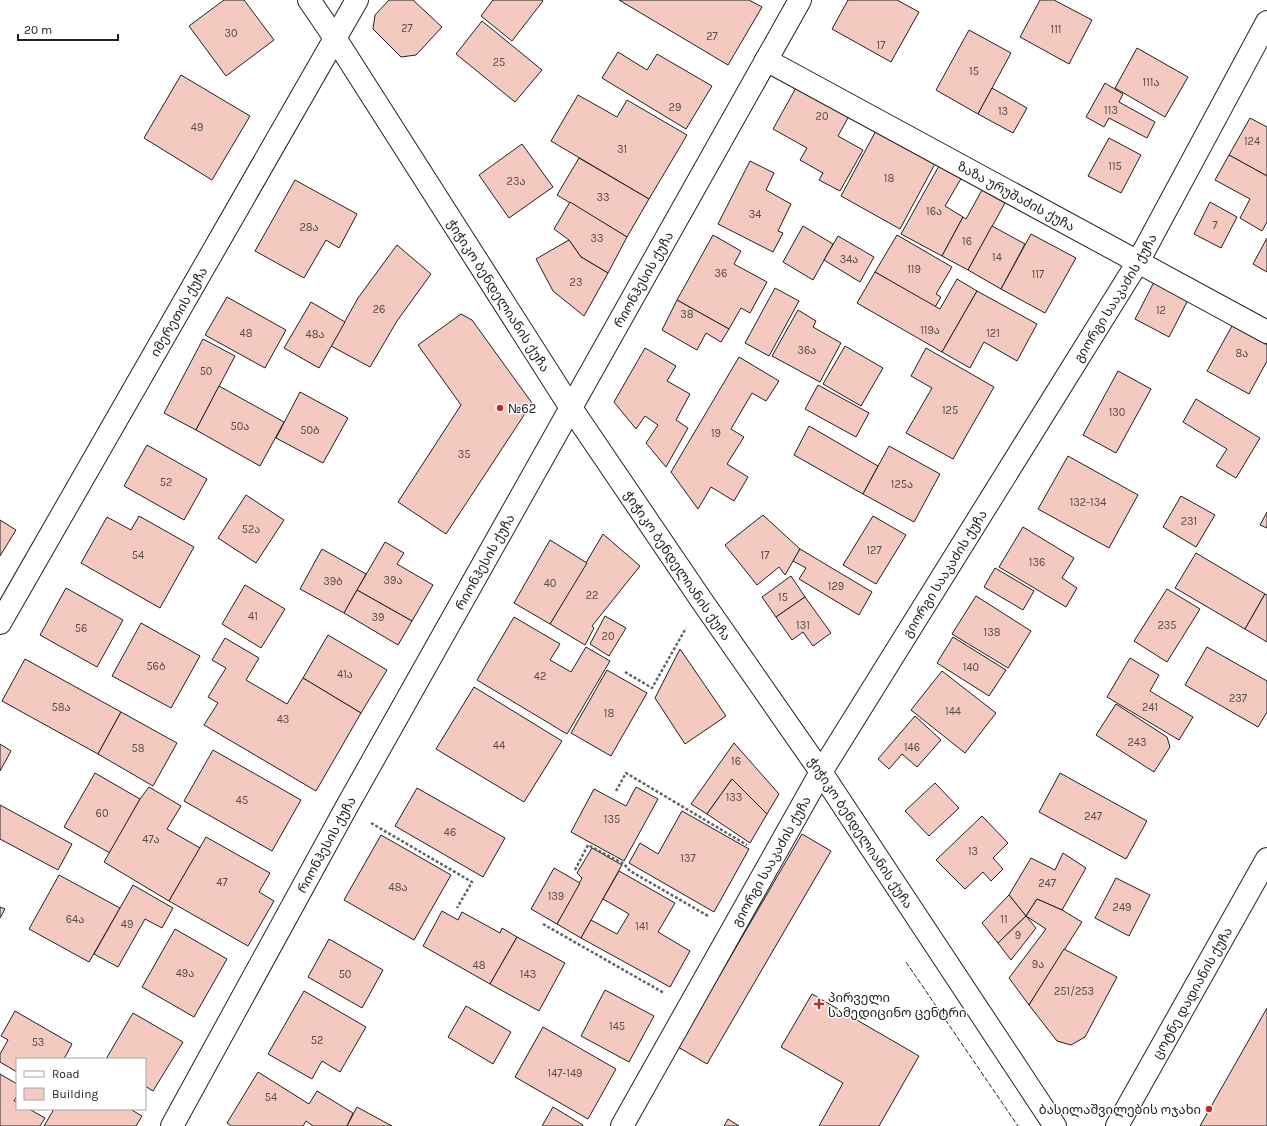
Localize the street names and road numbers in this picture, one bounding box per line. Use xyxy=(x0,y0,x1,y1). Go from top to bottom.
street label: ზაზა ურუშაძის ქუჩა xyxy=(955,159,1077,234)
street label: ჭიჭიკო ბენდელიანის ქუჩა xyxy=(444,216,553,375)
street label: რიონჰესის ქუჩა xyxy=(611,229,676,330)
street label: გიორგი სააკაძის ქუჩა xyxy=(1071,231,1160,365)
street label: იმერეთის ქუჩა xyxy=(147,264,211,359)
street label: ჭიჭიკო ბენდელიანის ქუჩა xyxy=(621,488,734,643)
street label: გიორგი სააკაძის ქუჩა xyxy=(900,507,990,640)
street label: რიონჰესის ქუჩა xyxy=(452,511,518,613)
street label: ჭიჭიკო ბენდელიანის ქუჩა xyxy=(805,754,916,911)
street label: გიორგი სააკაძის ქუჩა xyxy=(729,793,814,929)
street label: რიონჰესის ქუჩა xyxy=(294,794,359,895)
street label: ცოტნე დადიანის ქუჩა xyxy=(1149,924,1235,1061)

